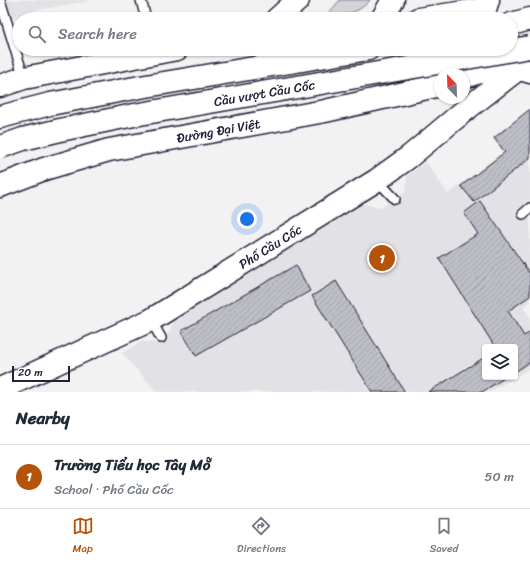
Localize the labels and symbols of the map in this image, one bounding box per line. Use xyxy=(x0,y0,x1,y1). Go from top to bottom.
north arrow xyxy=(434,68,470,104)
street label: Cầu vượt Cầu Cốc xyxy=(212,73,317,113)
street label: Đường Đại Việt xyxy=(175,112,262,150)
your location xyxy=(237,209,257,229)
street label: Phố Cầu Cốc xyxy=(234,218,307,275)
pin: 1 xyxy=(369,243,395,273)
scale bar xyxy=(12,364,70,383)

